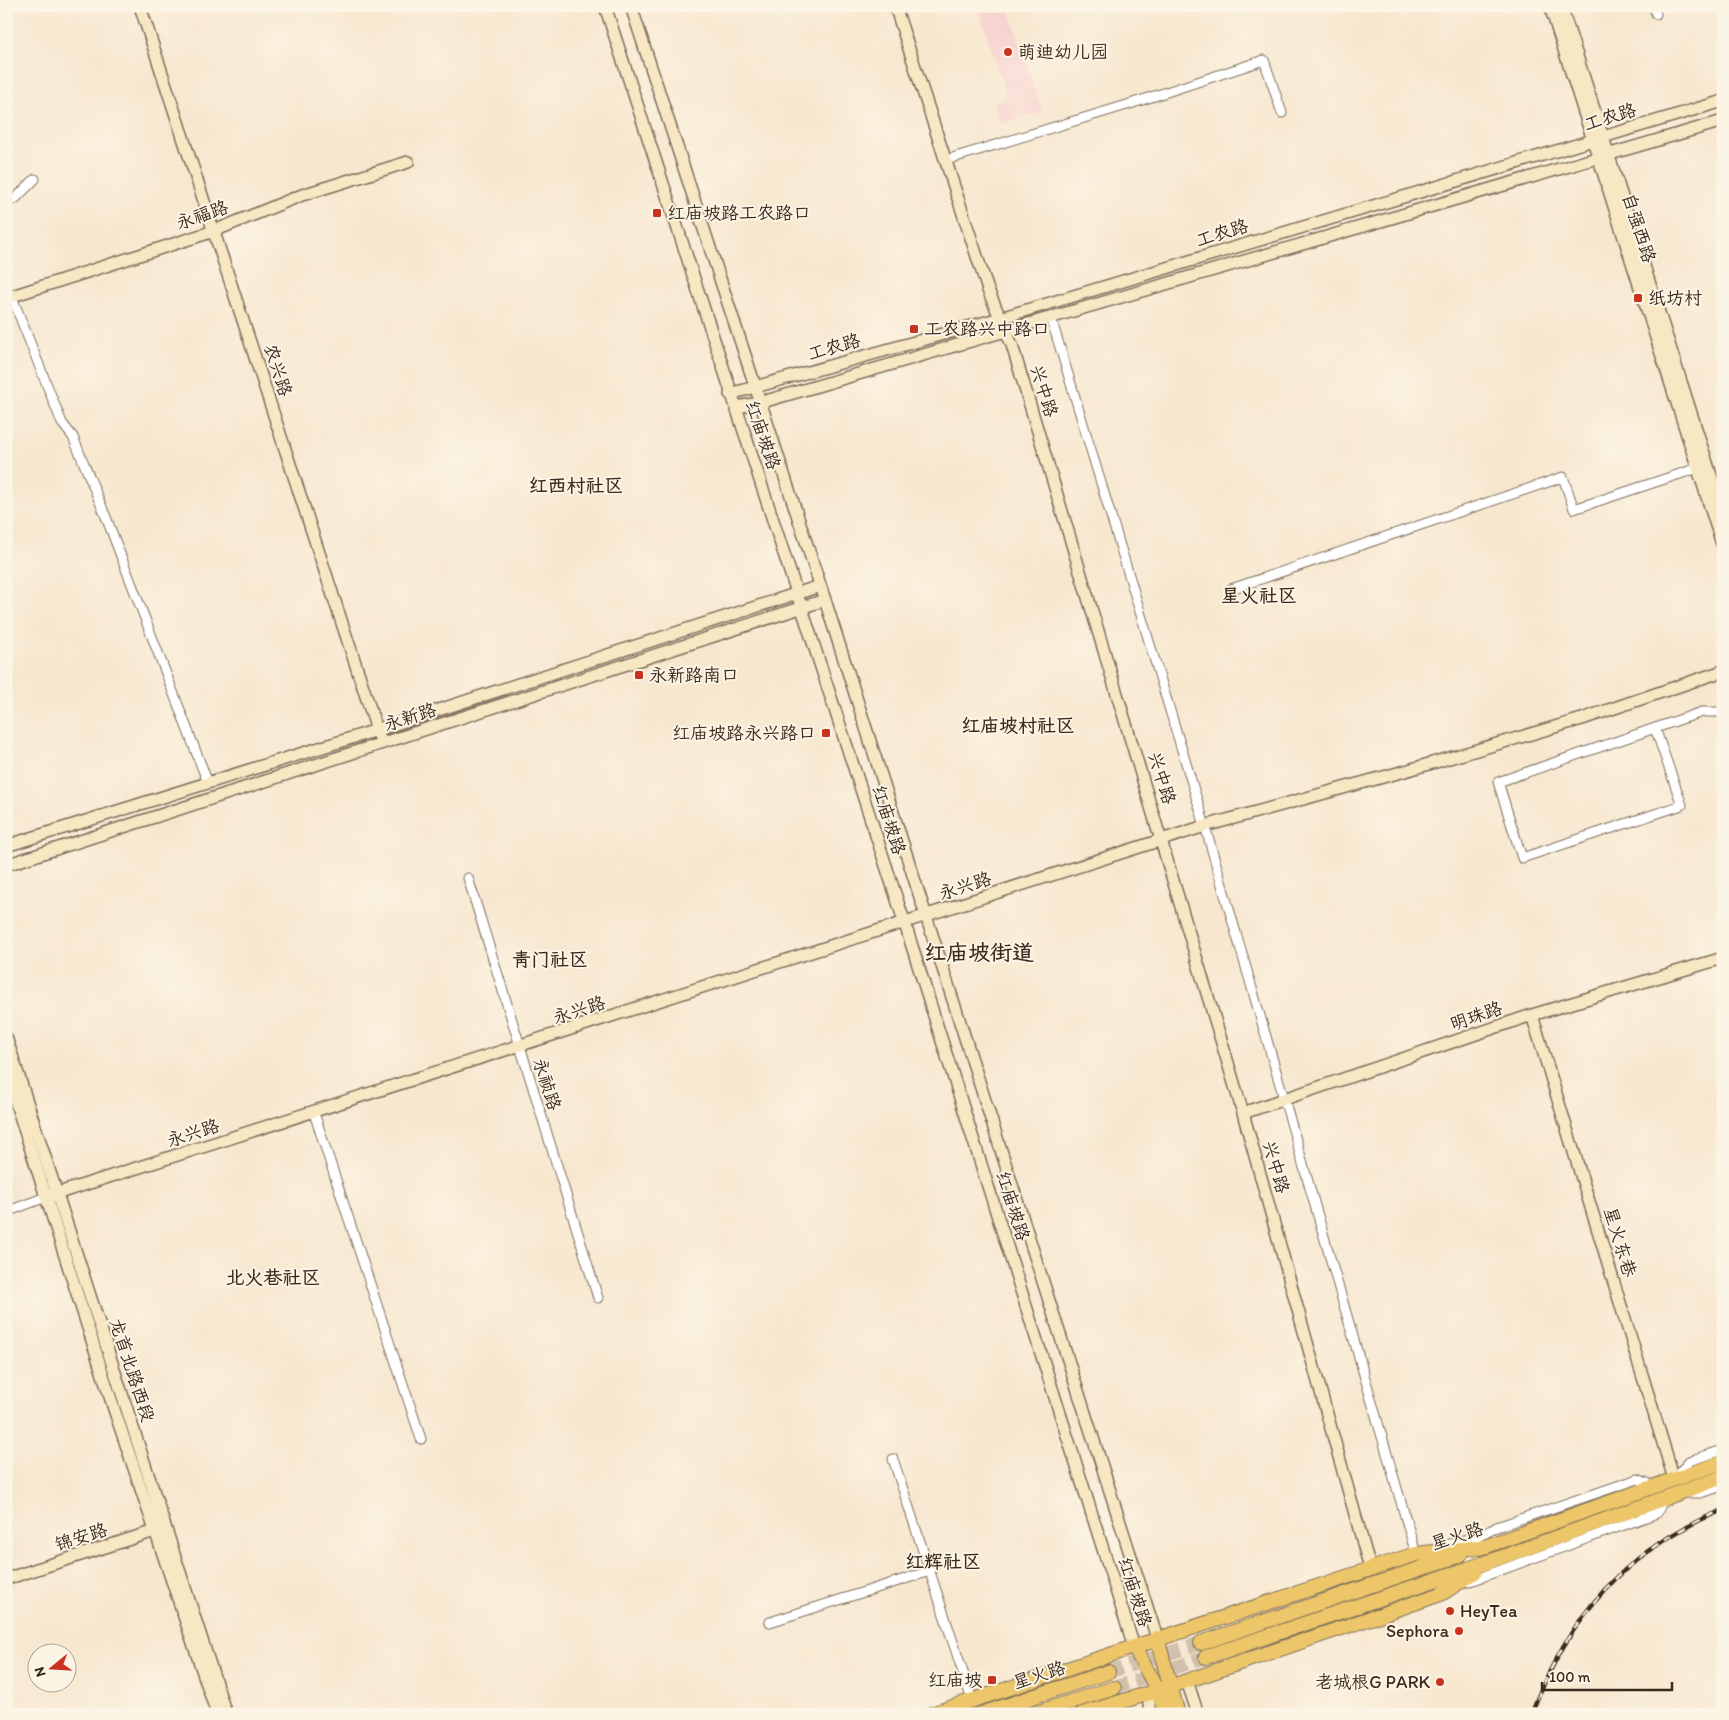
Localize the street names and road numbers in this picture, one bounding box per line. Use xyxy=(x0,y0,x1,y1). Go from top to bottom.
street label: 工农路 xyxy=(1581,99,1639,135)
street label: 自强西路 xyxy=(1617,190,1661,266)
street label: 永福路 xyxy=(173,196,231,234)
street label: 工农路 xyxy=(1193,215,1251,251)
street label: 工农路 xyxy=(805,329,863,365)
street label: 农兴路 xyxy=(259,341,297,399)
street label: 兴中路 xyxy=(1026,362,1062,420)
street label: 红庙坡路 xyxy=(741,397,785,473)
street label: 永新路 xyxy=(381,698,439,736)
street label: 兴中路 xyxy=(1144,749,1180,807)
street label: 红庙坡路 xyxy=(867,782,911,858)
street label: 永兴路 xyxy=(936,867,994,905)
street label: 永兴路 xyxy=(550,991,608,1029)
street label: 明珠路 xyxy=(1447,997,1505,1035)
street label: 永祯路 xyxy=(528,1055,566,1113)
street label: 永兴路 xyxy=(164,1114,222,1152)
street label: 兴中路 xyxy=(1258,1138,1294,1196)
street label: 红庙坡路 xyxy=(991,1168,1035,1244)
street label: 星火东巷 xyxy=(1599,1204,1641,1280)
street label: 龙首北路西段 xyxy=(105,1315,159,1425)
street label: 星火路 xyxy=(1428,1517,1486,1555)
street label: 锦安路 xyxy=(52,1518,110,1556)
street label: 红庙坡路 xyxy=(1113,1554,1157,1630)
street label: 星火路 xyxy=(1010,1656,1068,1694)

